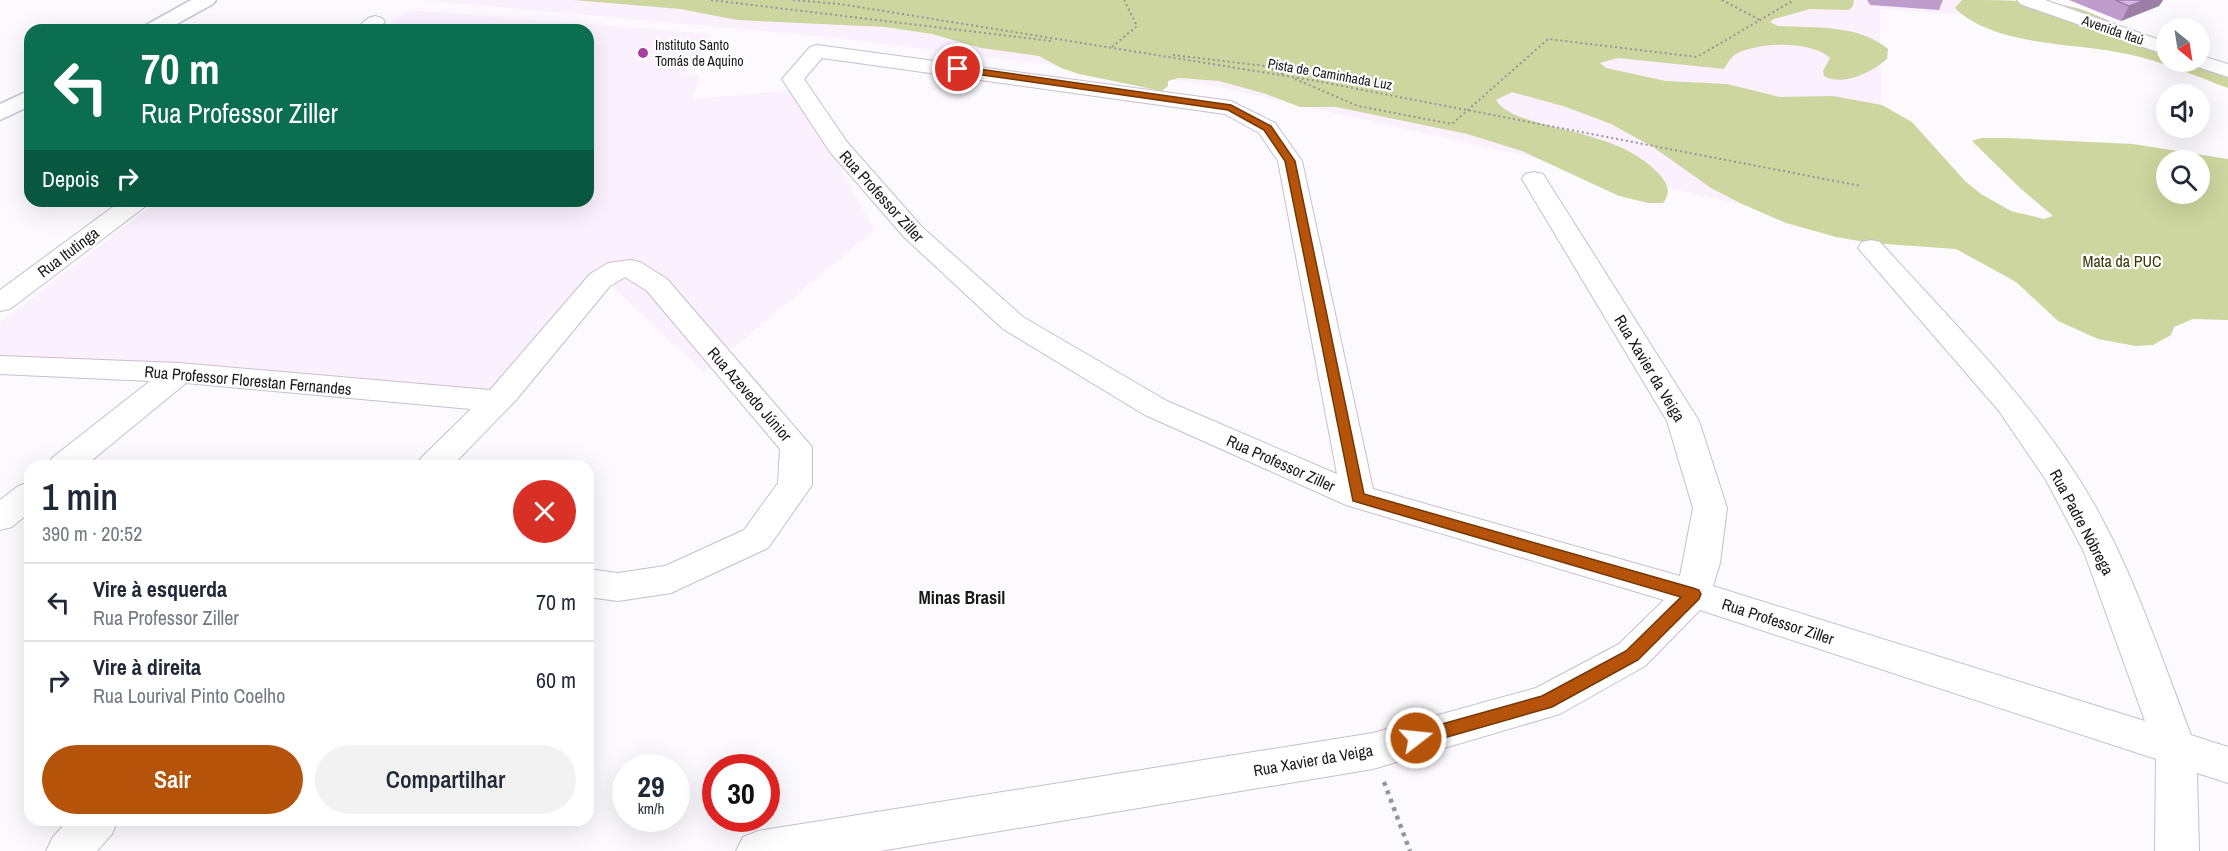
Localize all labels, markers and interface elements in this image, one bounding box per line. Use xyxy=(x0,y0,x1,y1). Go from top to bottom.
street label: Avenida Itaú xyxy=(2079,11,2146,49)
north arrow xyxy=(2156,18,2210,72)
map controls xyxy=(2156,18,2210,204)
place label: Instituto Santo Tomás de Aquino xyxy=(655,36,744,70)
text: 70 m xyxy=(141,41,220,97)
pin xyxy=(932,43,983,94)
marker: Instituto Santo Tomás de Aquino xyxy=(636,46,650,60)
icon: left xyxy=(42,48,120,126)
icon: arrive xyxy=(941,52,974,85)
street label: Pista de Caminhada Luz xyxy=(1266,54,1394,94)
button: sound xyxy=(2156,84,2210,138)
text: Rua Professor Ziller xyxy=(141,95,338,131)
street label: Rua Professor Ziller xyxy=(835,145,930,247)
button: search xyxy=(2156,150,2210,204)
icon: right xyxy=(111,162,144,195)
text: Depois xyxy=(42,164,99,194)
street label: Rua Itutinga xyxy=(33,221,104,282)
park label: Mata da PUC xyxy=(2083,250,2161,272)
street label: Rua Xavier da Veiga xyxy=(1609,311,1691,426)
street label: Rua Azevedo Júnior xyxy=(703,342,797,446)
street label: Rua Professor Florestan Fernandes xyxy=(143,360,353,400)
street label: Rua Professor Ziller xyxy=(1223,429,1339,497)
street label: Rua Padre Nóbrega xyxy=(2045,465,2119,579)
text: 1 min xyxy=(42,473,118,521)
button: close xyxy=(513,480,576,543)
text: 390 m · 20:52 xyxy=(42,520,142,547)
text: Vire à esquerda xyxy=(93,574,227,604)
district label: Minas Brasil xyxy=(919,585,1005,610)
icon: left xyxy=(42,586,75,619)
text: 70 m xyxy=(536,587,576,617)
street label: Rua Professor Ziller xyxy=(1719,593,1837,650)
text: Rua Professor Ziller xyxy=(93,604,239,631)
text: Vire à direita xyxy=(93,652,201,682)
icon: right xyxy=(42,664,75,697)
text: 60 m xyxy=(536,665,576,695)
text: Rua Lourival Pinto Coelho xyxy=(93,682,285,709)
position arrow xyxy=(1384,706,1448,770)
street label: Rua Xavier da Veiga xyxy=(1252,739,1375,781)
button: Sair xyxy=(42,745,303,814)
button: Compartilhar xyxy=(315,745,576,814)
speed limit sign: 30 xyxy=(702,754,780,832)
text: 29 xyxy=(637,766,665,806)
text: km/h xyxy=(638,798,664,819)

